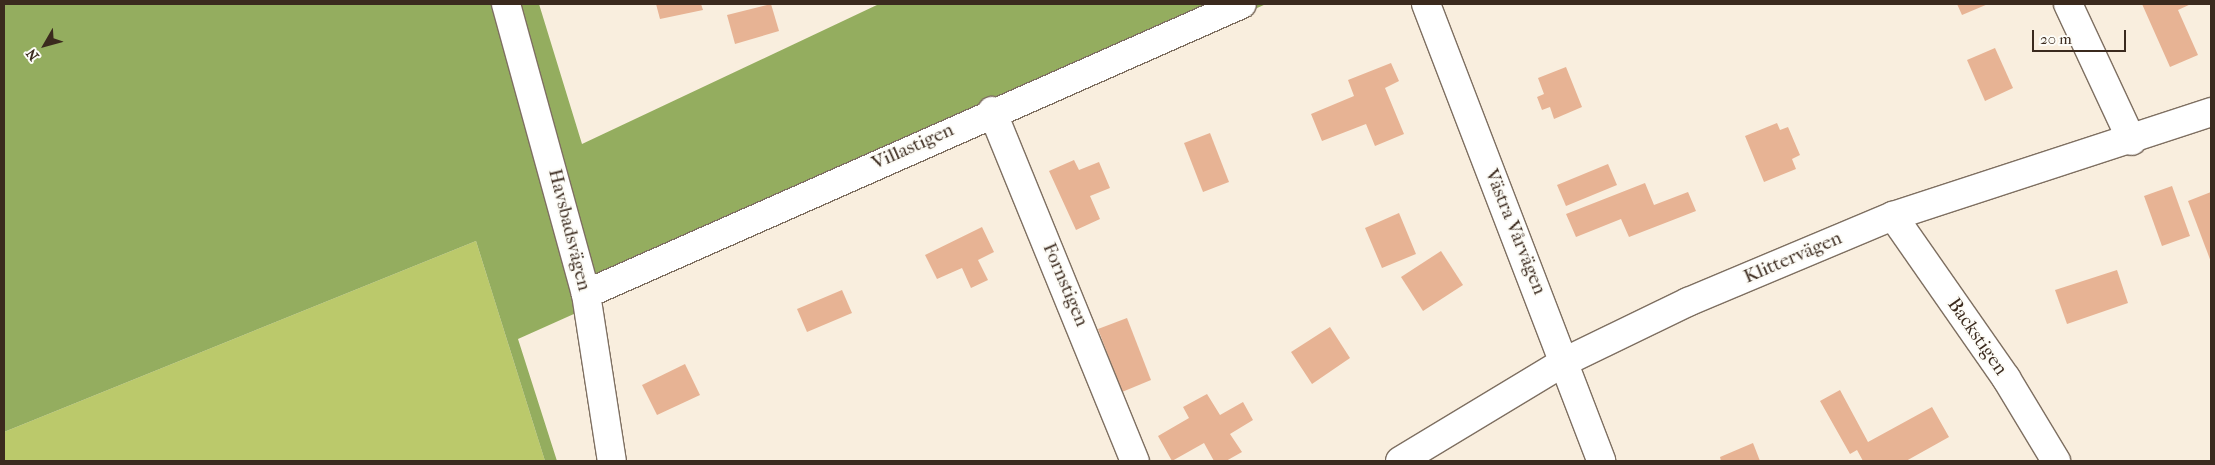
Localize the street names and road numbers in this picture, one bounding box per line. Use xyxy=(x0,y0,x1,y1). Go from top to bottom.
street label: Villastigen xyxy=(869,119,957,175)
street label: Västra Vårvägen xyxy=(1479,166,1551,298)
street label: Havsbadsvägen xyxy=(543,167,595,293)
street label: Klittervägen xyxy=(1741,227,1845,289)
street label: Fornstigen xyxy=(1037,240,1093,330)
street label: Backstigen xyxy=(1942,294,2012,380)

